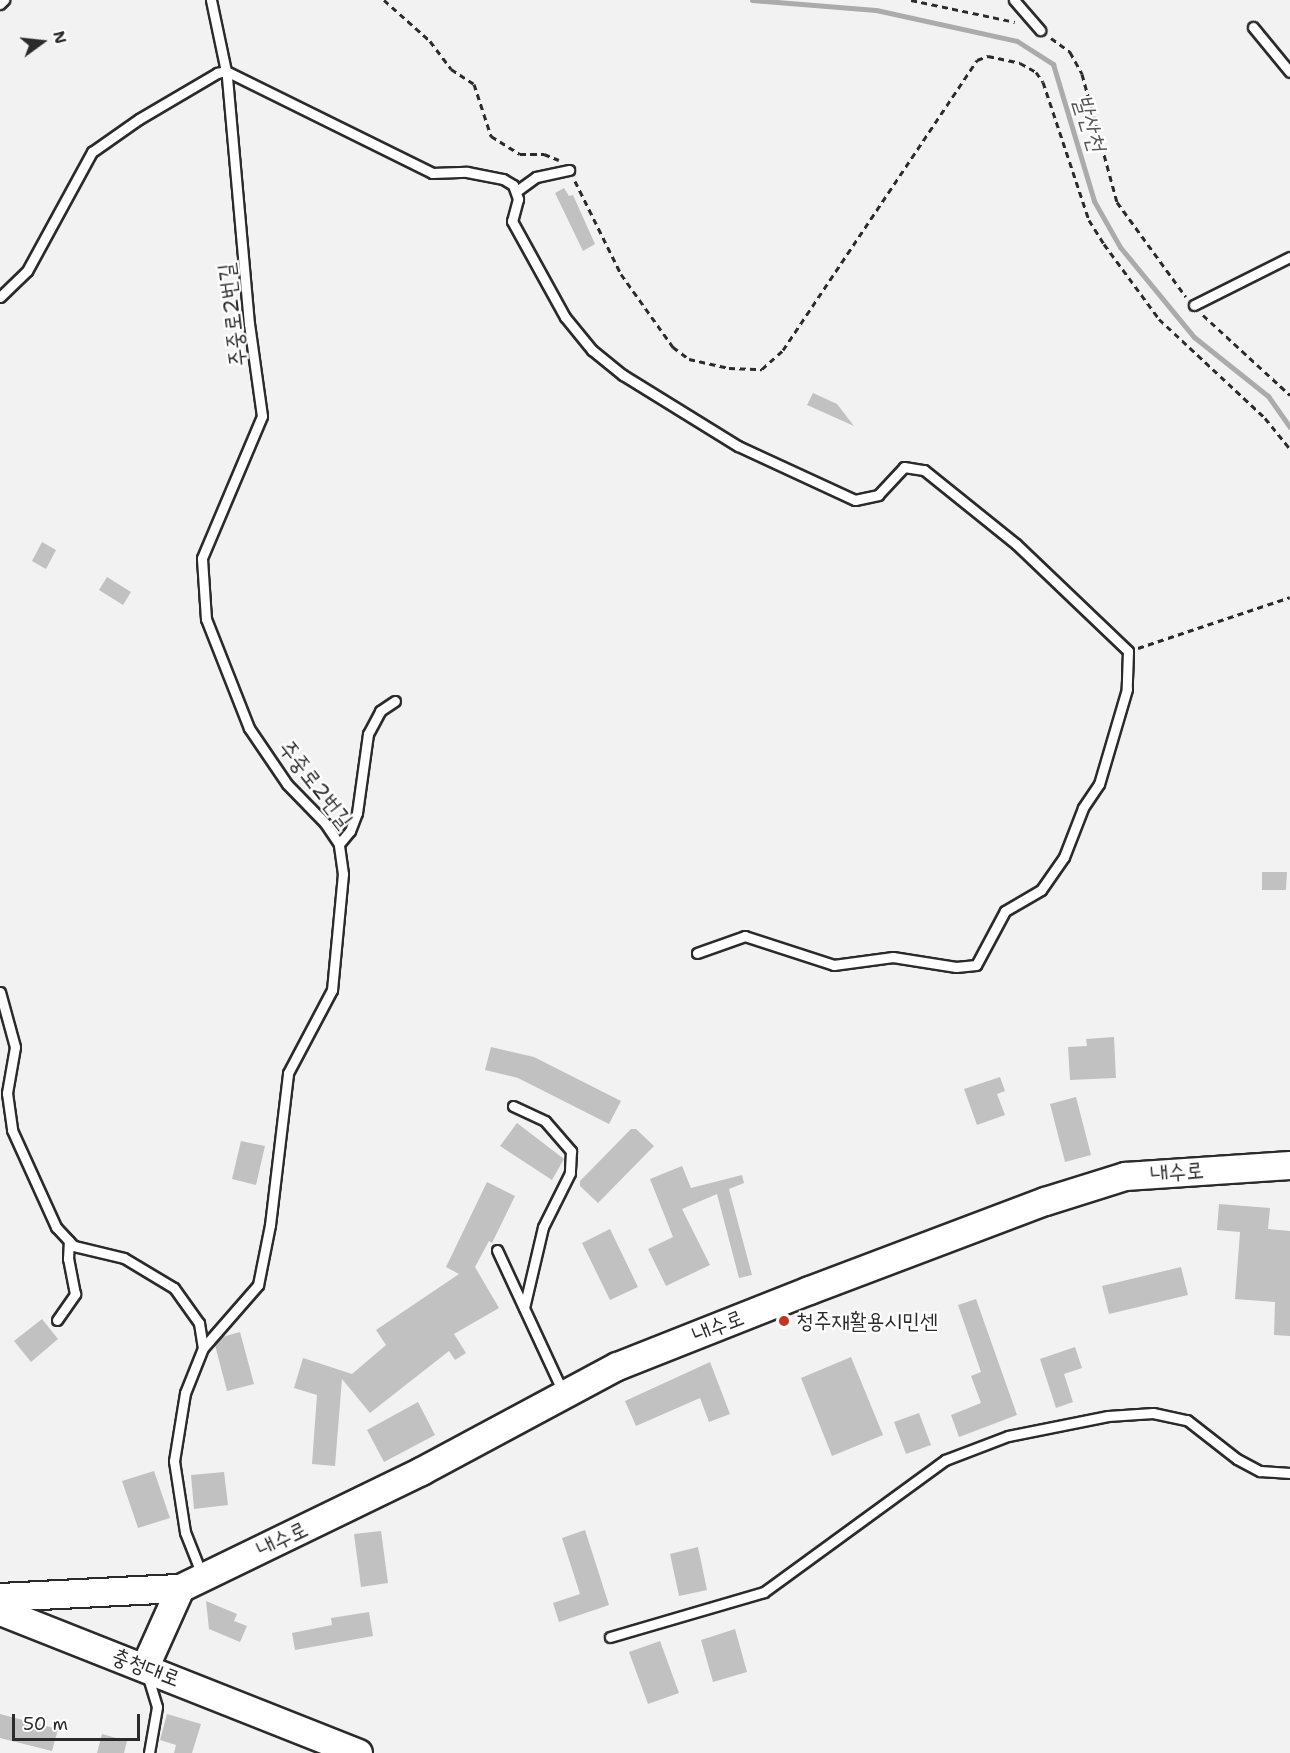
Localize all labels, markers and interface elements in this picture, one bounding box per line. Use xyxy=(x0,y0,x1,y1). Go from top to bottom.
north arrow xyxy=(12,12,72,72)
text: N xyxy=(48,28,72,46)
water label: 발산천 xyxy=(1067,91,1111,155)
street label: 주중로2번길 xyxy=(213,262,251,368)
street label: 주중로2번길 xyxy=(274,735,358,833)
street label: 내수로 xyxy=(1149,1157,1205,1187)
street label: 내수로 xyxy=(688,1304,748,1348)
place label: 청주재활용시민센 xyxy=(796,1308,938,1334)
marker: 청주재활용시민센 xyxy=(777,1314,791,1328)
street label: 내수로 xyxy=(252,1515,312,1563)
street label: 충청대로 xyxy=(108,1642,184,1692)
scale bar xyxy=(15,1702,142,1740)
text: 50 m xyxy=(23,1712,68,1736)

